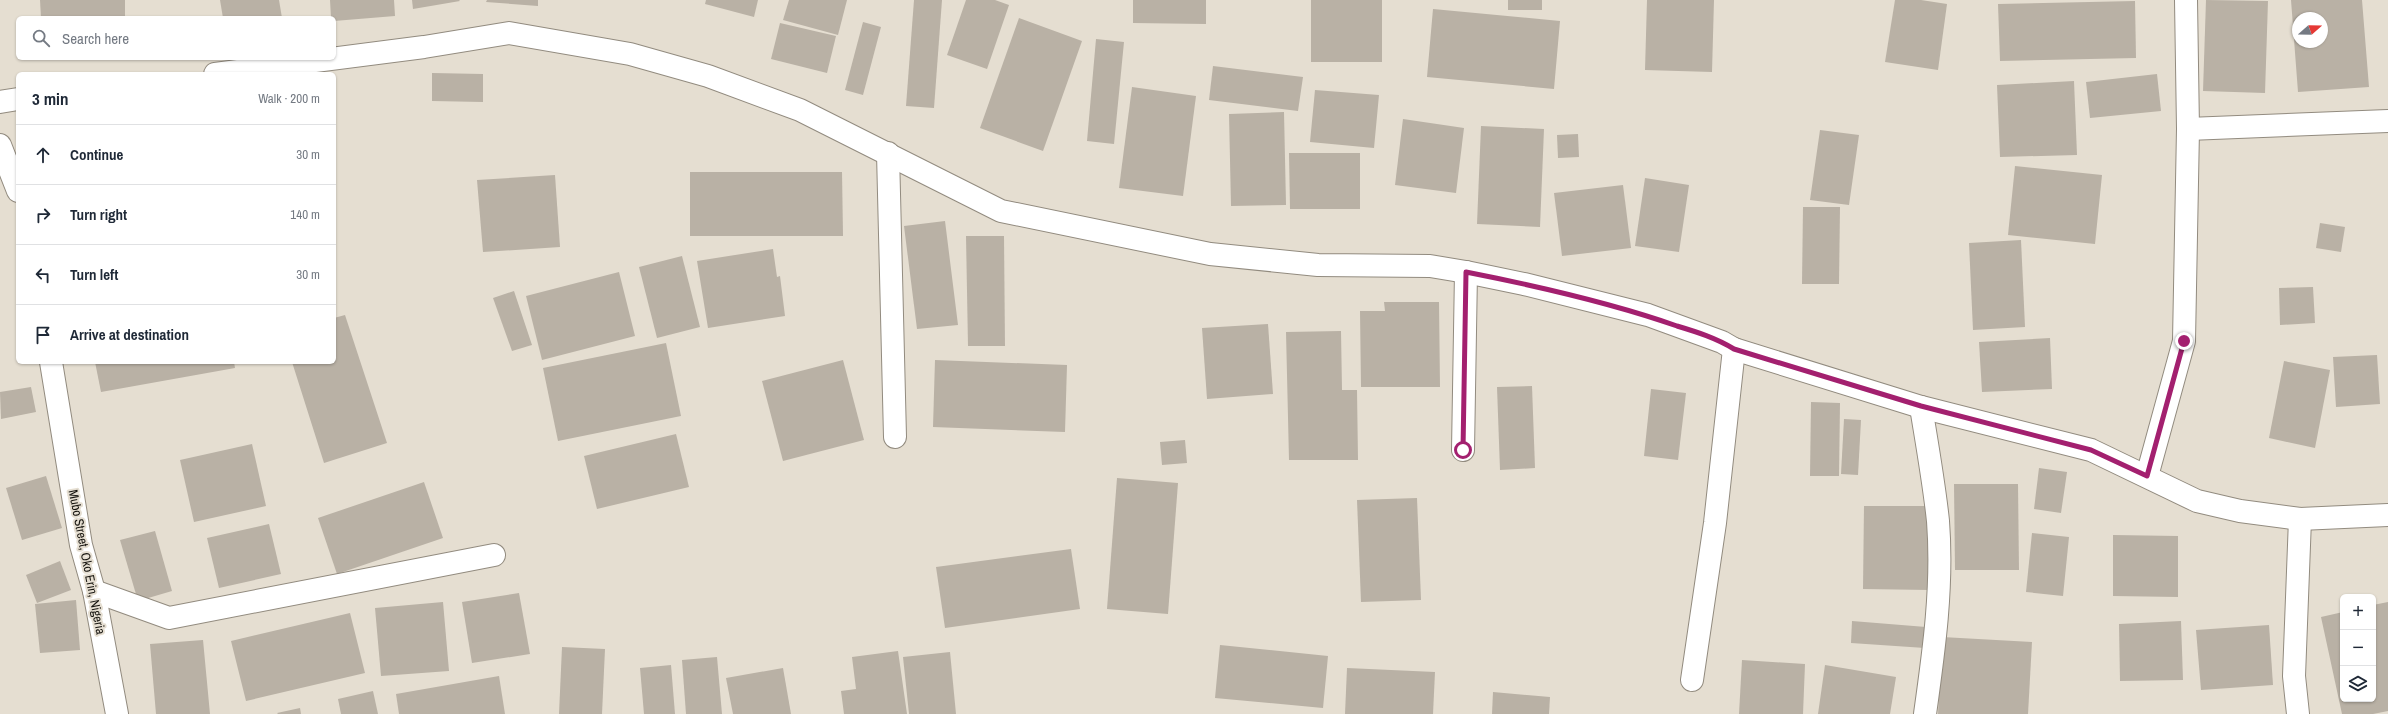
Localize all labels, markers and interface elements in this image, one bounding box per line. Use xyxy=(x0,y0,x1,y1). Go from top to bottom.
north arrow xyxy=(2292,12,2328,48)
search box xyxy=(16,16,336,60)
icon: search xyxy=(30,27,52,49)
text: Search here xyxy=(62,28,129,49)
text: 3 min xyxy=(32,87,68,110)
text: Walk · 200 m xyxy=(258,90,320,107)
icon: ahead xyxy=(32,144,54,166)
text: Continue xyxy=(70,144,123,165)
text: 30 m xyxy=(296,146,320,163)
icon: right xyxy=(32,204,54,226)
text: Turn right xyxy=(70,204,127,225)
text: 140 m xyxy=(290,206,320,223)
icon: left xyxy=(32,264,54,286)
text: Turn left xyxy=(70,264,118,285)
text: 30 m xyxy=(296,266,320,283)
icon: arrive xyxy=(32,324,54,346)
text: Arrive at destination xyxy=(70,324,189,345)
route end xyxy=(2175,332,2193,350)
route start xyxy=(1454,441,1472,459)
street label: Mubo Street, Oko Erin, Nigeria xyxy=(65,488,109,636)
map controls xyxy=(2340,594,2376,702)
button: + xyxy=(2340,594,2376,630)
button: − xyxy=(2340,630,2376,666)
button: layers xyxy=(2340,666,2376,702)

